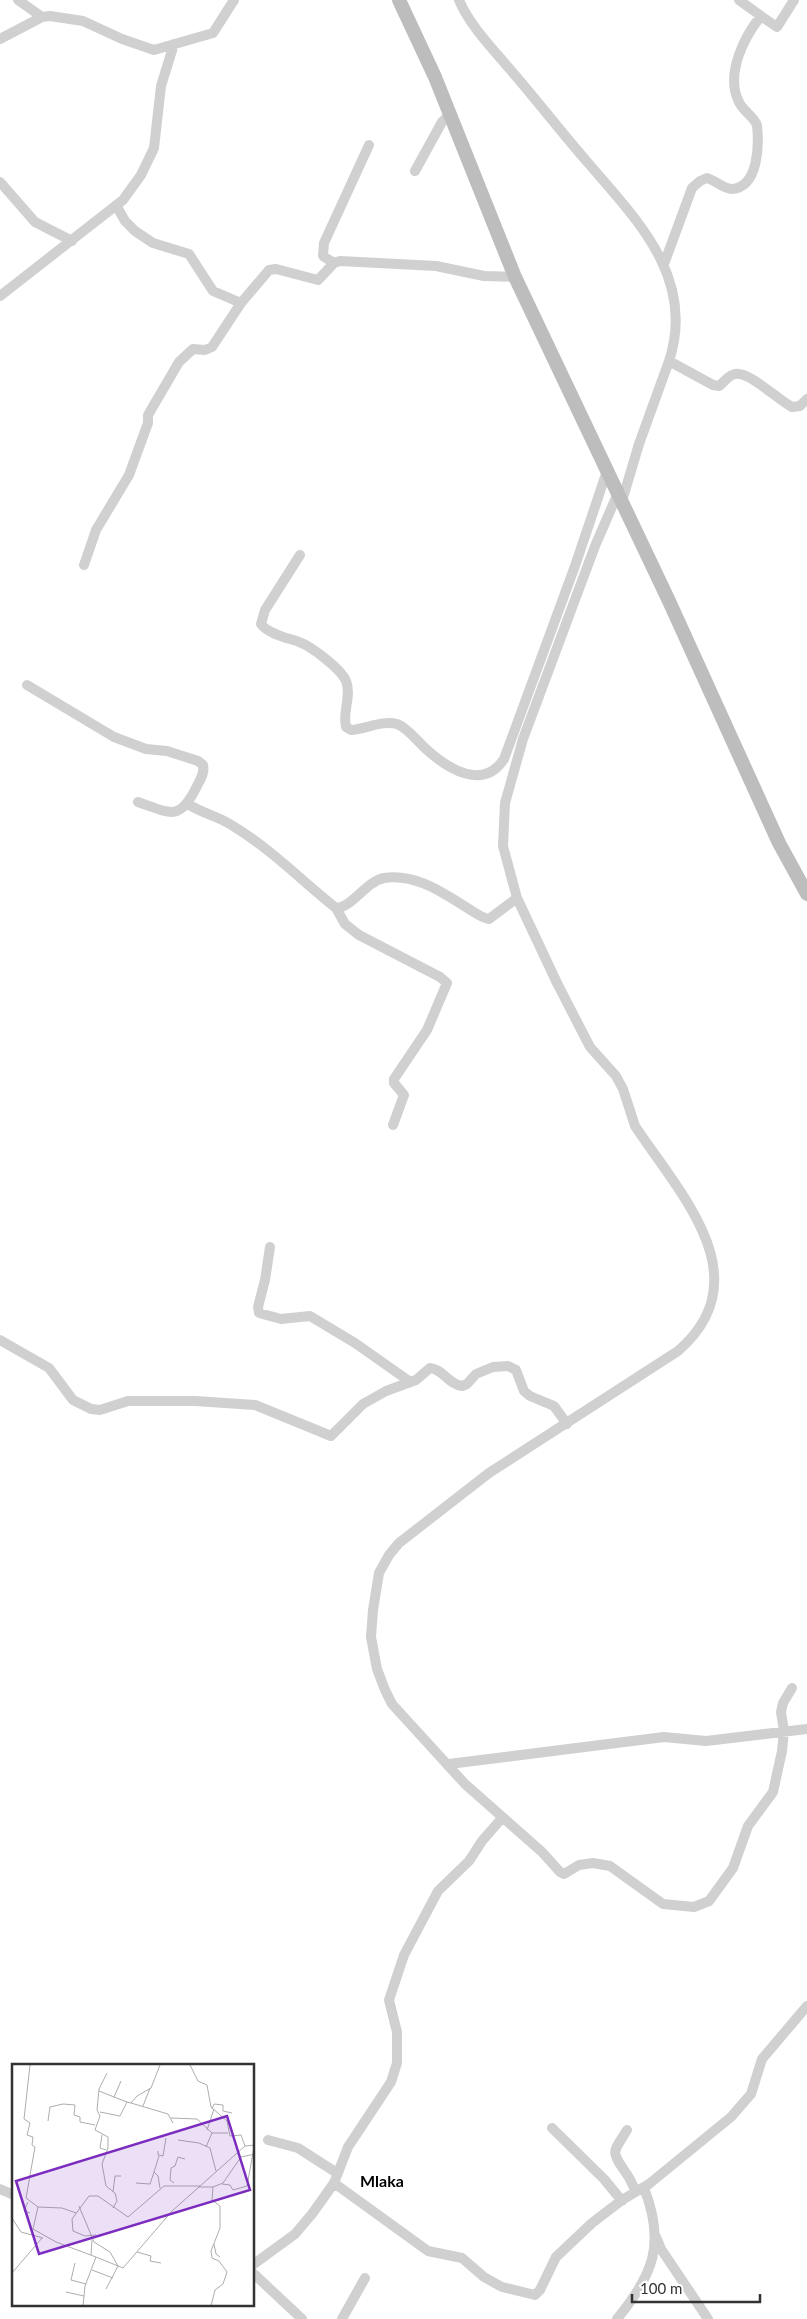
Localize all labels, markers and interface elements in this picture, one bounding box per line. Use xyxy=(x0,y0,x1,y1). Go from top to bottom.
inset map xyxy=(12,2064,255,2306)
district label: Mlaka xyxy=(360,2171,404,2190)
scale bar xyxy=(632,2272,760,2304)
text: 100 m xyxy=(640,2279,682,2297)

